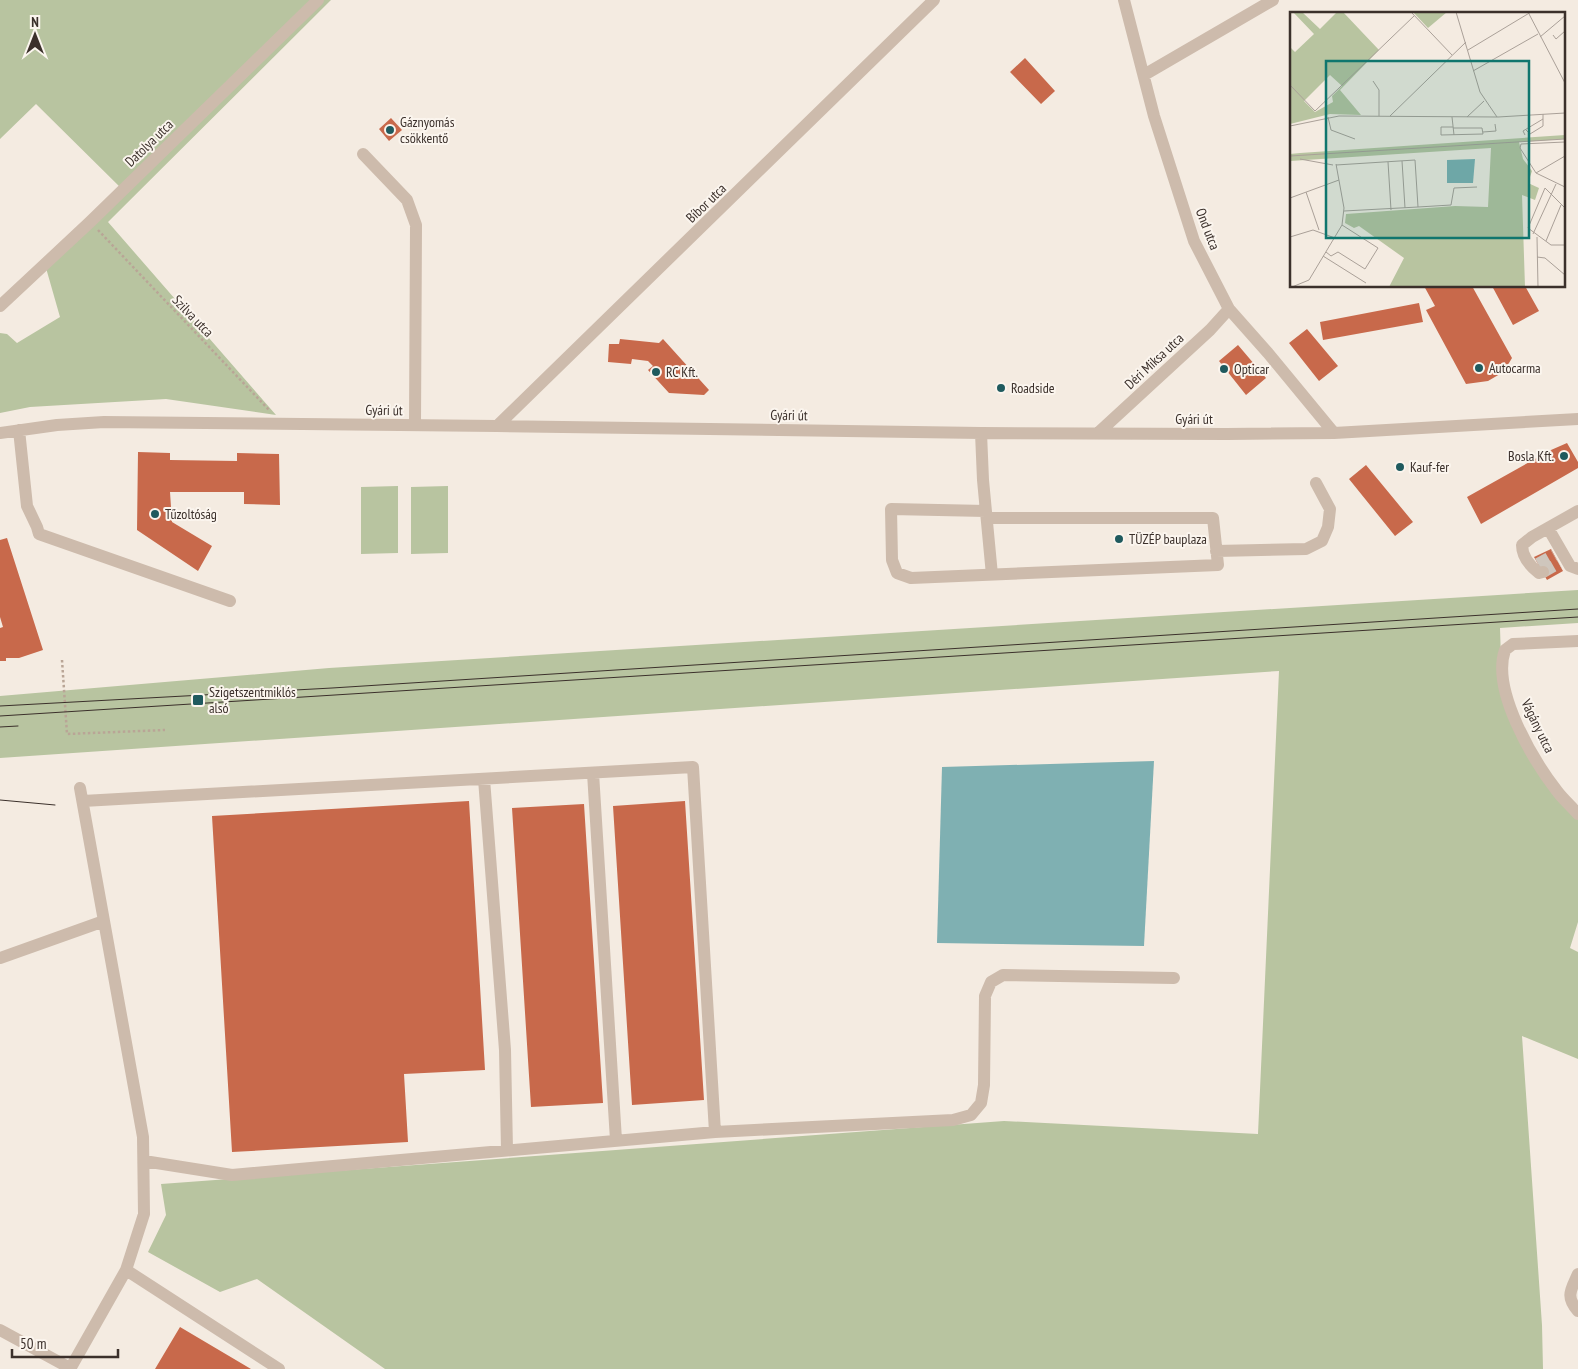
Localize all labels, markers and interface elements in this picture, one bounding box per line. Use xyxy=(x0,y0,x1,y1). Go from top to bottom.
north arrow xyxy=(10,10,60,60)
inset map xyxy=(1290,12,1566,288)
text: N xyxy=(31,13,39,31)
place label: Gáznyomás csökkentő xyxy=(400,113,455,147)
street label: Datolya utca xyxy=(121,116,177,170)
marker: Gáznyomás csökkentő xyxy=(384,124,396,136)
street label: Bíbor utca xyxy=(682,180,730,226)
street label: Ond utca xyxy=(1192,206,1224,252)
street label: Szilva utca xyxy=(169,291,217,341)
street label: Déri Miksa utca xyxy=(1121,329,1187,393)
place label: Autocarma xyxy=(1489,359,1541,377)
place label: Opticar xyxy=(1234,360,1269,378)
marker: Autocarma xyxy=(1473,362,1485,374)
place label: RC Kft. xyxy=(666,363,698,381)
marker: Opticar xyxy=(1218,363,1230,375)
marker: RC Kft. xyxy=(650,366,662,378)
place label: Roadside xyxy=(1011,379,1055,397)
marker: Roadside xyxy=(995,382,1007,394)
street label: Gyári út xyxy=(365,401,403,419)
street label: Gyári út xyxy=(770,406,808,424)
street label: Gyári út xyxy=(1175,410,1213,428)
place label: Bosla Kft. xyxy=(1508,447,1554,465)
marker: Bosla Kft. xyxy=(1558,450,1570,462)
place label: Kauf-fer xyxy=(1410,458,1449,476)
marker: Kauf-fer xyxy=(1394,461,1406,473)
place label: Tűzoltóság xyxy=(165,505,217,523)
marker: Tűzoltóság xyxy=(149,508,161,520)
place label: TÜZÉP bauplaza xyxy=(1129,530,1207,548)
marker: TÜZÉP bauplaza xyxy=(1113,533,1125,545)
place label: Szigetszentmiklós alsó xyxy=(209,683,296,717)
marker: Szigetszentmiklós alsó xyxy=(191,693,205,707)
street label: Vágány utca xyxy=(1517,695,1559,756)
scale bar xyxy=(12,1326,119,1358)
text: 50 m xyxy=(20,1334,46,1353)

